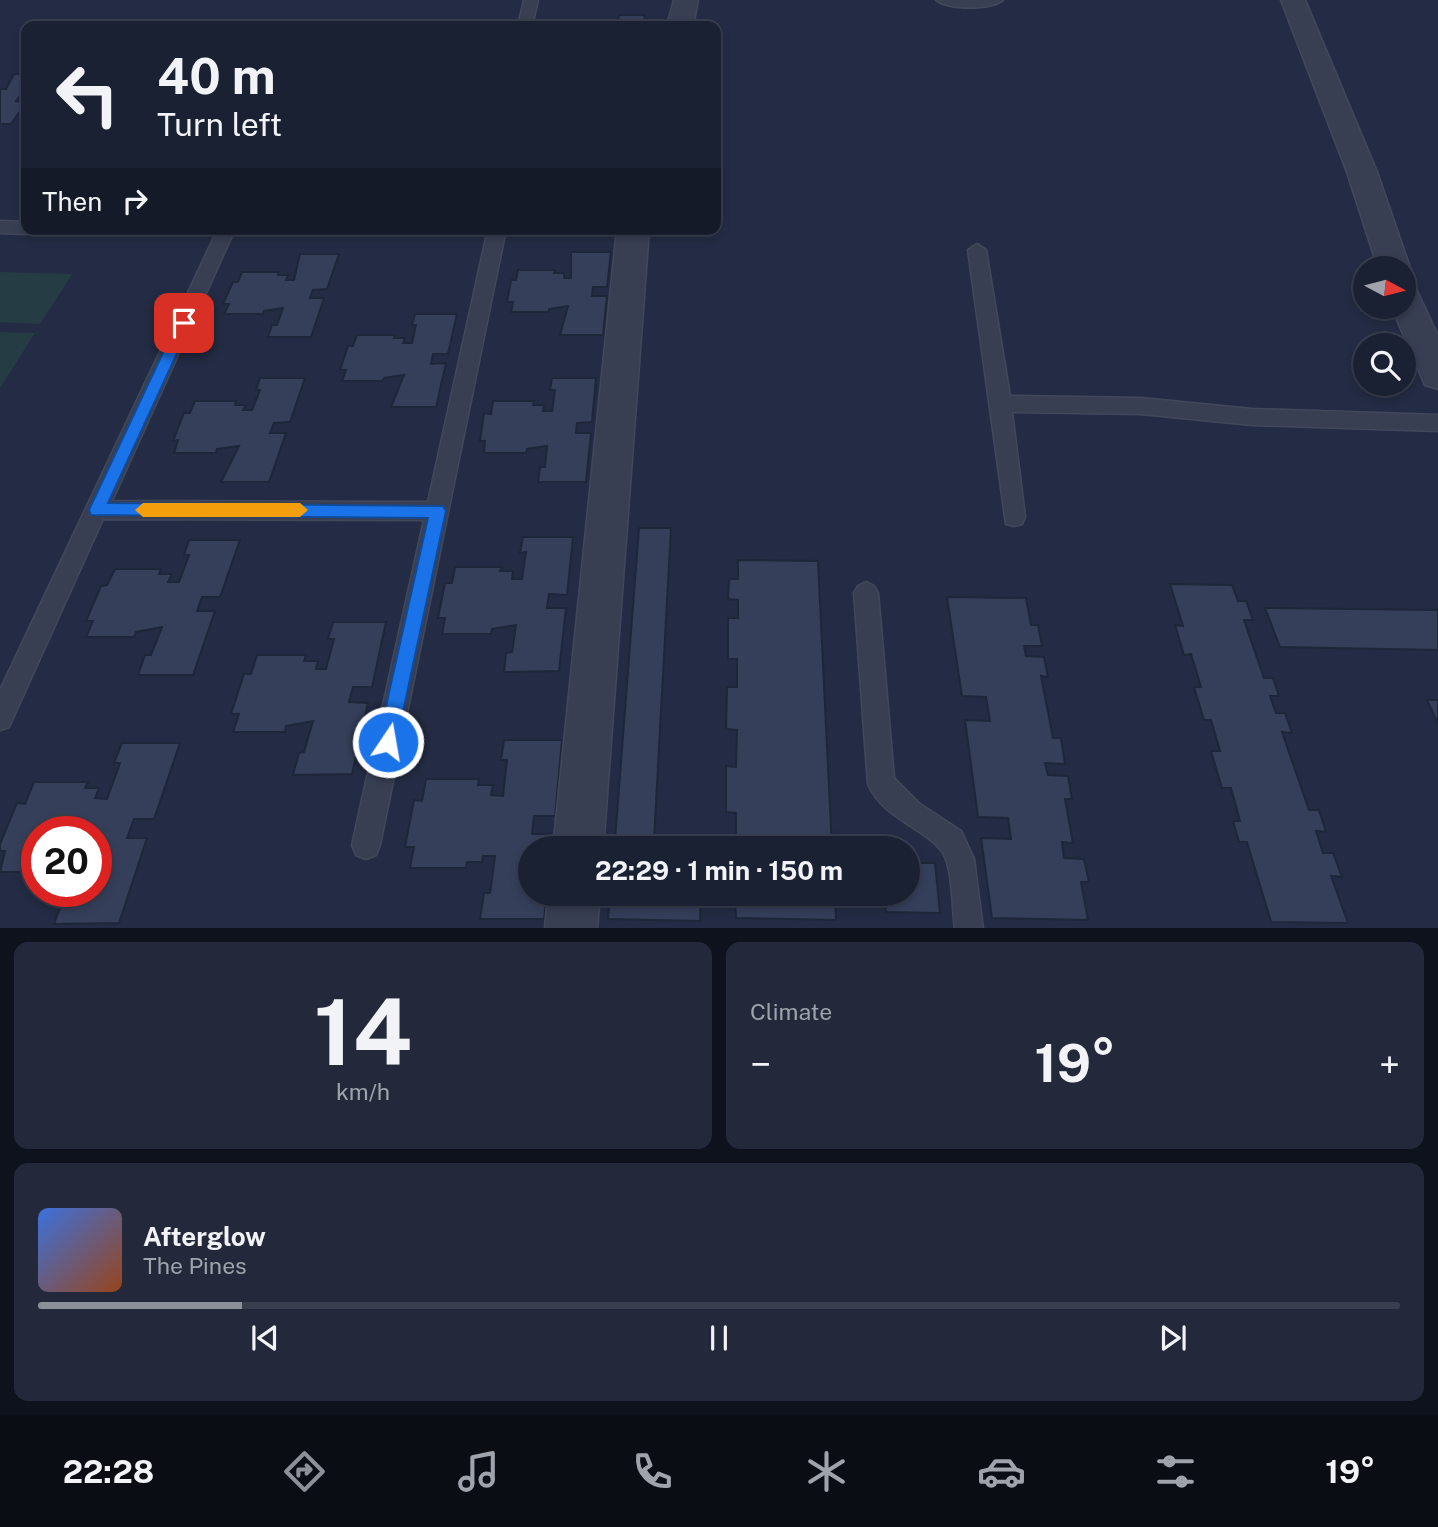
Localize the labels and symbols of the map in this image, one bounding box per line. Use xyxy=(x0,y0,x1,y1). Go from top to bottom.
north arrow xyxy=(1353,256,1416,318)
pin xyxy=(154,293,214,353)
position arrow xyxy=(351,705,425,779)
speed limit sign: 20 xyxy=(21,816,112,907)

